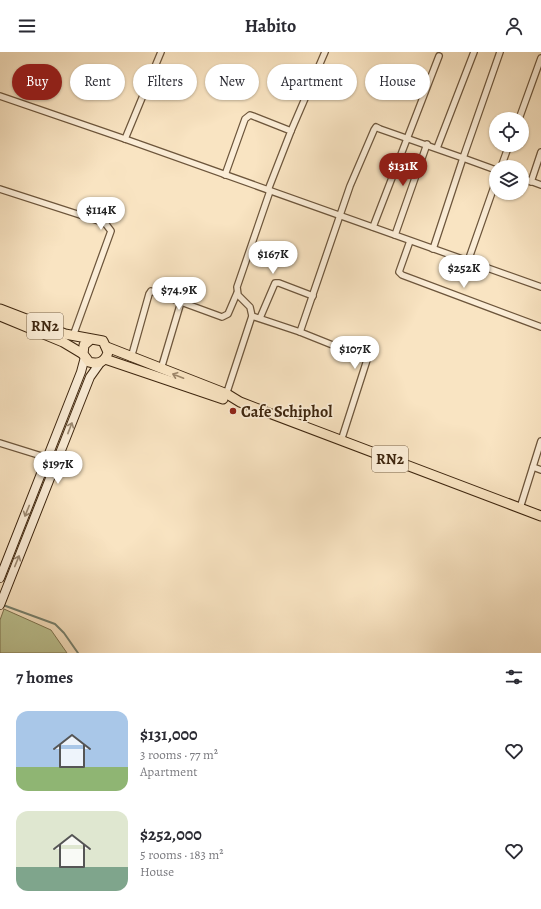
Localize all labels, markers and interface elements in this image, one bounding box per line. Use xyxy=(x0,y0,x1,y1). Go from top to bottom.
text: Habito xyxy=(245,14,296,38)
icon: menu xyxy=(16,15,38,37)
icon: person xyxy=(503,15,525,37)
chip: Buy xyxy=(12,64,62,100)
chip: Rent xyxy=(70,64,125,100)
chip: Filters xyxy=(133,64,197,100)
chip: New xyxy=(205,64,259,100)
chip: Apartment xyxy=(267,64,357,100)
chip: House xyxy=(365,64,430,100)
map controls xyxy=(489,112,529,200)
button: locate xyxy=(489,112,529,152)
pin: $131K xyxy=(375,153,431,187)
text: $131K xyxy=(388,157,418,174)
button: layers xyxy=(489,160,529,200)
pin: $114K xyxy=(73,197,129,231)
text: $114K xyxy=(86,201,116,218)
pin: $167K xyxy=(245,241,301,275)
text: $167K xyxy=(258,245,288,262)
pin: $252K xyxy=(436,255,492,289)
text: $252K xyxy=(448,259,480,276)
pin: $74.9K xyxy=(146,277,212,311)
text: $74.9K xyxy=(161,281,197,298)
road number: RN2 xyxy=(27,313,63,339)
pin: $107K xyxy=(327,336,383,370)
text: $107K xyxy=(339,340,371,357)
one-way arrow xyxy=(173,371,185,379)
place label: Cafe Schiphol xyxy=(241,401,333,423)
marker: Cafe Schiphol xyxy=(228,406,238,416)
one-way arrow xyxy=(67,422,75,434)
road number: RN2 xyxy=(372,446,408,472)
pin: $197K xyxy=(30,451,86,485)
text: $197K xyxy=(43,455,73,472)
one-way arrow xyxy=(23,505,30,517)
one-way arrow xyxy=(14,556,21,568)
text: 7 homes xyxy=(16,666,73,689)
icon: filters xyxy=(503,666,525,688)
text: $131,000 xyxy=(140,723,198,746)
icon: home xyxy=(48,727,96,775)
icon: heart xyxy=(503,740,525,762)
text: 3 rooms · 77 m² xyxy=(140,746,218,763)
text: Apartment xyxy=(140,763,198,780)
text: $252,000 xyxy=(140,823,202,846)
icon: home xyxy=(48,827,96,875)
icon: heart xyxy=(503,840,525,862)
text: 5 rooms · 183 m² xyxy=(140,846,224,863)
text: House xyxy=(140,863,174,880)

